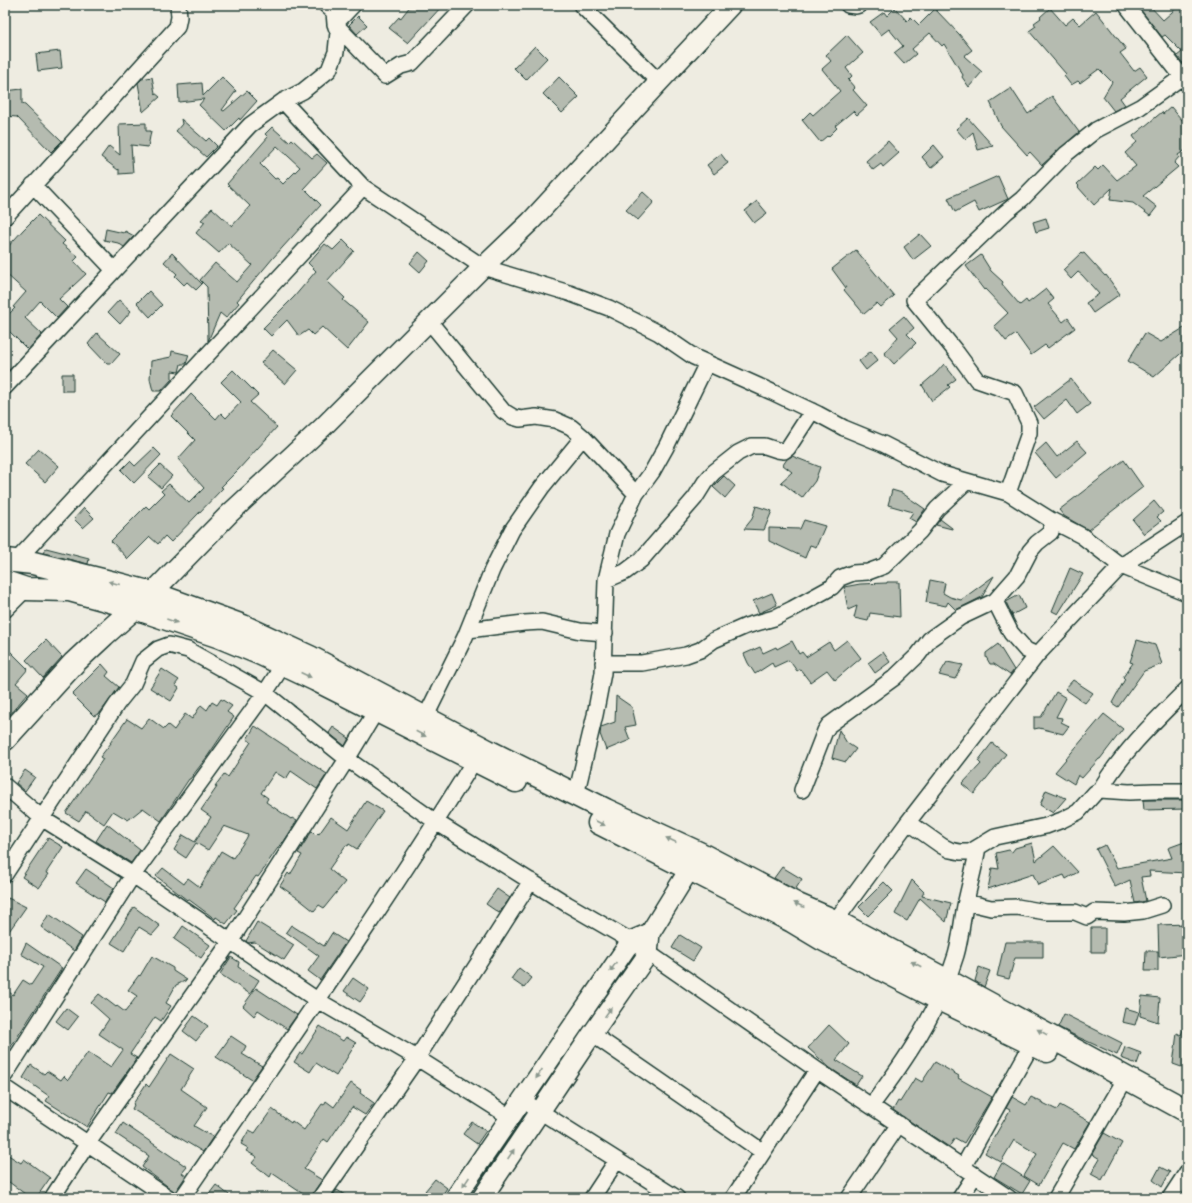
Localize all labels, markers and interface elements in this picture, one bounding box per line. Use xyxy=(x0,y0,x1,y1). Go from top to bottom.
one-way arrow xyxy=(108,580,120,586)
one-way arrow xyxy=(167,618,179,624)
one-way arrow xyxy=(300,672,311,678)
one-way arrow xyxy=(416,731,427,737)
one-way arrow xyxy=(595,820,606,827)
one-way arrow xyxy=(665,837,677,843)
one-way arrow xyxy=(794,902,805,908)
one-way arrow xyxy=(910,960,921,967)
one-way arrow xyxy=(609,962,617,972)
one-way arrow xyxy=(604,1006,612,1017)
one-way arrow xyxy=(1036,1029,1048,1036)
one-way arrow xyxy=(535,1069,543,1080)
one-way arrow xyxy=(507,1149,515,1159)
one-way arrow xyxy=(462,1177,470,1187)

